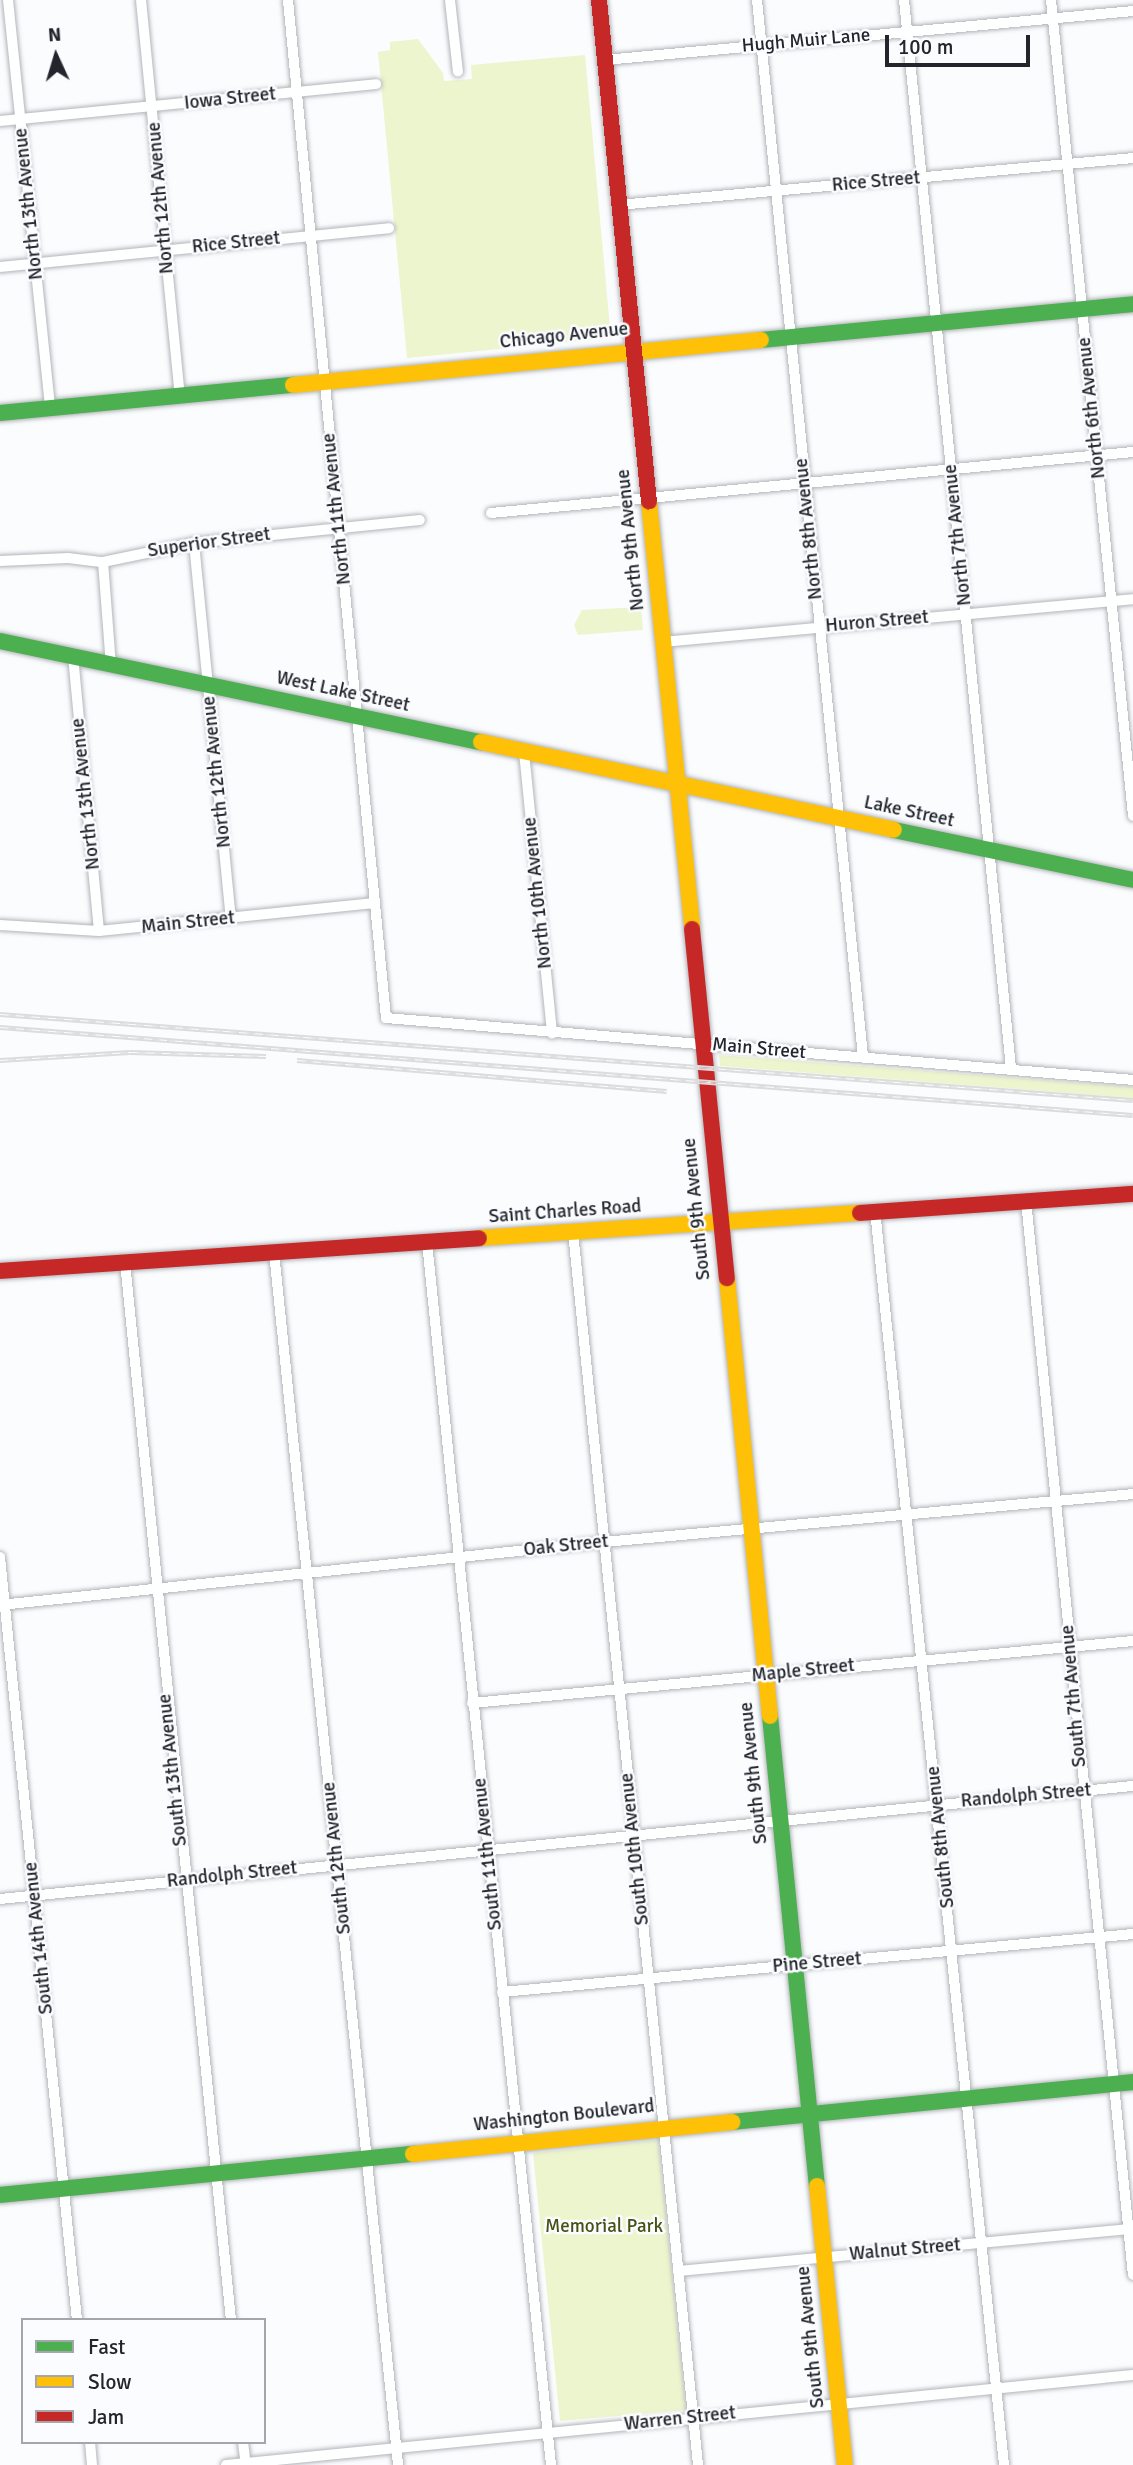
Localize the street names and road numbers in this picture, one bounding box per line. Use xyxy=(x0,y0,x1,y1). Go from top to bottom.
street label: Hugh Muir Lane xyxy=(741,24,871,58)
street label: Iowa Street xyxy=(183,83,277,115)
street label: North 12th Avenue xyxy=(143,121,179,275)
street label: North 13th Avenue xyxy=(10,127,48,281)
street label: Rice Street xyxy=(831,167,921,197)
street label: Rice Street xyxy=(191,227,281,259)
street label: Chicago Avenue xyxy=(499,318,629,354)
street label: North 6th Avenue xyxy=(1073,336,1111,480)
street label: North 11th Avenue xyxy=(318,432,356,586)
street label: North 8th Avenue xyxy=(790,457,828,601)
street label: North 7th Avenue xyxy=(939,463,977,607)
street label: North 9th Avenue xyxy=(612,468,650,612)
street label: Superior Street xyxy=(146,523,272,563)
street label: Huron Street xyxy=(824,606,930,638)
street label: West Lake Street xyxy=(274,667,412,717)
street label: North 12th Avenue xyxy=(198,695,236,849)
street label: North 13th Avenue xyxy=(67,717,105,871)
street label: Lake Street xyxy=(862,791,956,833)
street label: North 10th Avenue xyxy=(519,816,557,970)
street label: Main Street xyxy=(140,907,236,939)
street label: Main Street xyxy=(711,1034,807,1064)
street label: South 9th Avenue xyxy=(678,1137,716,1281)
street label: Saint Charles Road xyxy=(488,1195,642,1229)
street label: Oak Street xyxy=(522,1530,610,1562)
street label: South 7th Avenue xyxy=(1056,1624,1092,1768)
street label: Maple Street xyxy=(750,1654,856,1688)
street label: South 13th Avenue xyxy=(154,1693,192,1847)
street label: South 9th Avenue xyxy=(735,1701,773,1845)
street label: South 8th Avenue xyxy=(922,1765,960,1909)
street label: South 10th Avenue xyxy=(616,1772,654,1926)
street label: South 11th Avenue xyxy=(469,1777,507,1931)
street label: Randolph Street xyxy=(960,1779,1092,1813)
street label: South 12th Avenue xyxy=(318,1781,356,1935)
street label: Randolph Street xyxy=(166,1857,298,1893)
street label: South 14th Avenue xyxy=(20,1861,58,2015)
street label: Pine Street xyxy=(771,1948,863,1978)
street label: Washington Boulevard xyxy=(472,2095,656,2137)
street label: Walnut Street xyxy=(848,2234,962,2266)
street label: South 9th Avenue xyxy=(792,2265,830,2409)
street label: Warren Street xyxy=(623,2402,737,2436)

